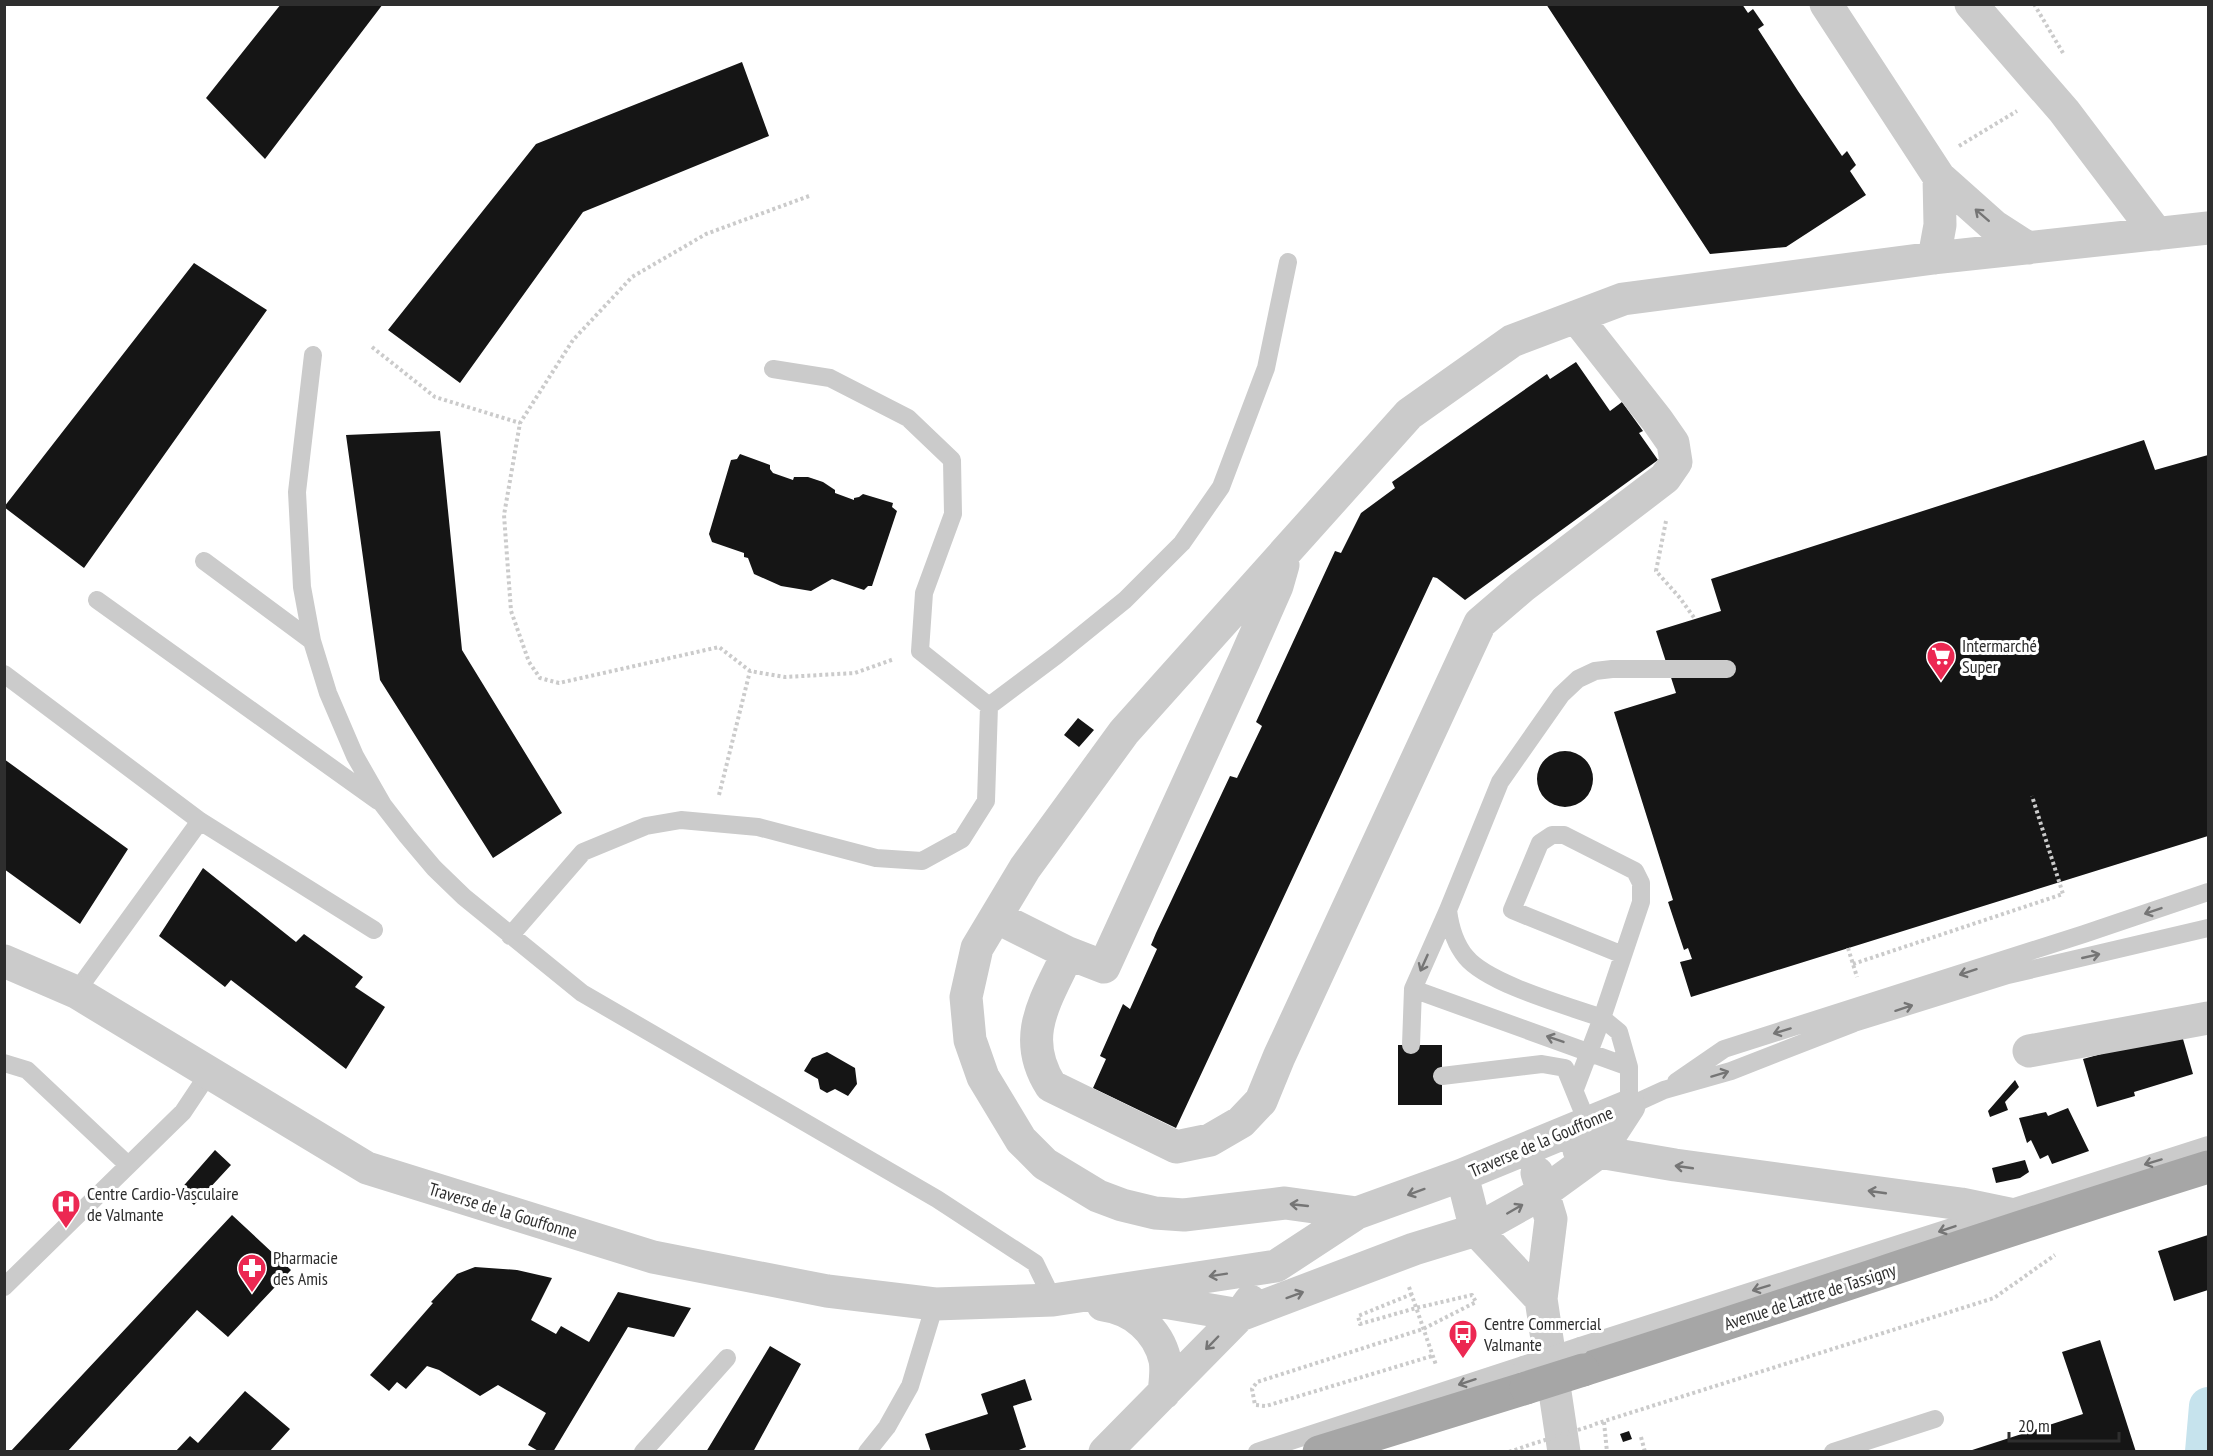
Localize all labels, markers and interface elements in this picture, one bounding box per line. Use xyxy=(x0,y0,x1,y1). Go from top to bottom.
one-way arrow xyxy=(1975,208,1990,222)
place label: Intermarché Super xyxy=(1962,634,2037,678)
supermarket icon: Intermarché Super xyxy=(1925,640,1957,682)
one-way arrow xyxy=(2144,906,2163,917)
one-way arrow xyxy=(2082,949,2101,961)
one-way arrow xyxy=(1418,954,1429,972)
one-way arrow xyxy=(1959,967,1978,978)
one-way arrow xyxy=(1894,1002,1913,1013)
one-way arrow xyxy=(1773,1026,1792,1037)
one-way arrow xyxy=(1546,1032,1565,1043)
one-way arrow xyxy=(1711,1068,1730,1079)
street label: Traverse de la Gouffonne xyxy=(1465,1101,1616,1182)
one-way arrow xyxy=(2144,1158,2163,1169)
one-way arrow xyxy=(1675,1161,1694,1172)
street label: Traverse de la Gouffonne xyxy=(426,1177,580,1244)
place label: Centre Cardio-Vasculaire de Valmante xyxy=(87,1182,239,1226)
one-way arrow xyxy=(1407,1187,1426,1198)
one-way arrow xyxy=(1868,1187,1888,1198)
hospital icon: Centre Cardio-Vasculaire de Valmante xyxy=(50,1188,82,1230)
one-way arrow xyxy=(1290,1199,1309,1210)
one-way arrow xyxy=(1505,1203,1523,1214)
one-way arrow xyxy=(1938,1224,1957,1235)
place label: Pharmacie des Amis xyxy=(273,1246,338,1290)
pharmacy icon: Pharmacie des Amis xyxy=(236,1252,268,1294)
street label: Avenue de Lattre de Tassigny xyxy=(1721,1258,1899,1335)
one-way arrow xyxy=(1209,1269,1229,1280)
one-way arrow xyxy=(1752,1283,1771,1294)
one-way arrow xyxy=(1285,1289,1303,1300)
place label: Centre Commercial Valmante xyxy=(1483,1312,1602,1356)
bus stop icon: Centre Commercial Valmante xyxy=(1447,1318,1479,1360)
one-way arrow xyxy=(1205,1336,1220,1351)
one-way arrow xyxy=(1458,1378,1477,1389)
scale bar xyxy=(2009,1405,2118,1443)
text: 20 m xyxy=(2018,1414,2050,1437)

